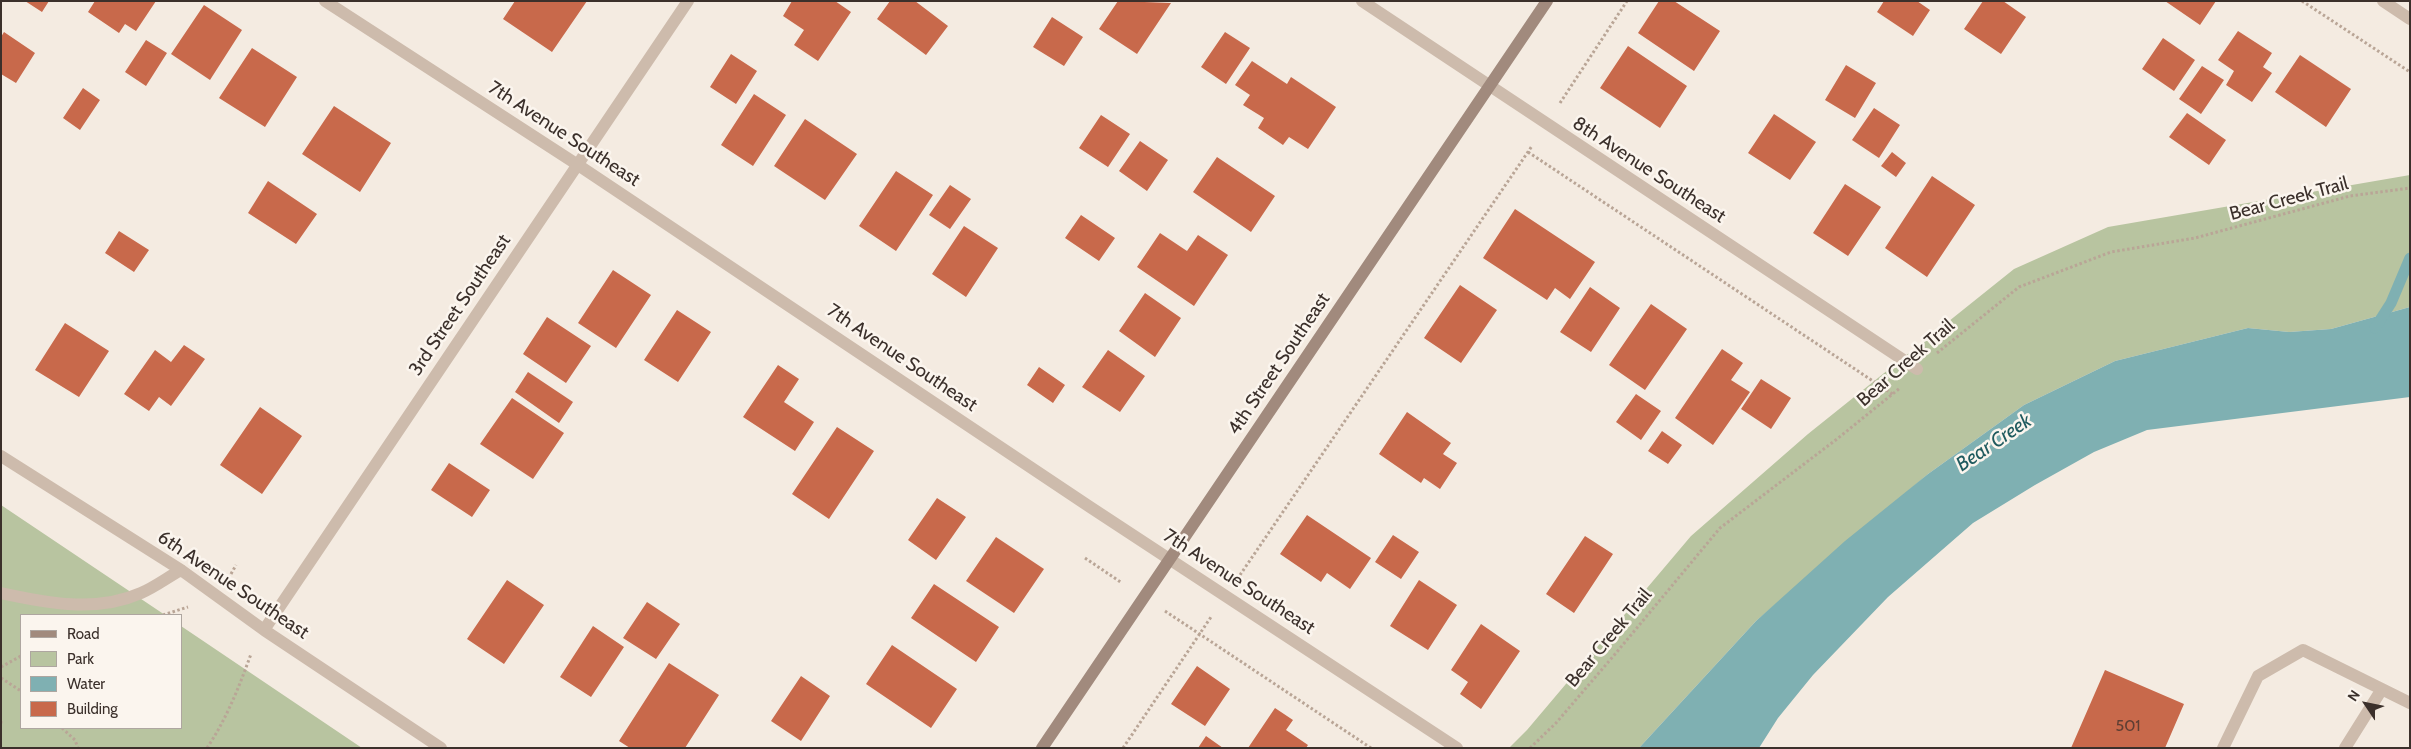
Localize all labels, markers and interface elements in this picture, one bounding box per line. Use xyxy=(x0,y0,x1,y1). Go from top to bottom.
street label: 7th Avenue Southeast xyxy=(484,76,644,192)
street label: 8th Avenue Southeast xyxy=(1568,112,1730,228)
street label: Bear Creek Trail xyxy=(2227,172,2351,226)
street label: 3rd Street Southeast xyxy=(404,230,516,380)
street label: 4th Street Southeast xyxy=(1223,289,1335,439)
street label: 7th Avenue Southeast xyxy=(823,299,981,417)
street label: Bear Creek Trail xyxy=(1852,314,1960,412)
water label: Bear Creek xyxy=(1952,409,2036,477)
street label: 7th Avenue Southeast xyxy=(1159,524,1319,640)
street label: 6th Avenue Southeast xyxy=(153,526,313,644)
street label: Bear Creek Trail xyxy=(1561,584,1657,692)
legend xyxy=(20,614,182,729)
text: Road xyxy=(67,625,100,643)
text: Park xyxy=(67,650,94,668)
text: Water xyxy=(67,675,105,693)
north arrow xyxy=(2341,679,2391,729)
text: N xyxy=(2343,686,2364,705)
text: Building xyxy=(67,700,118,718)
house number: 501 xyxy=(2115,716,2141,736)

